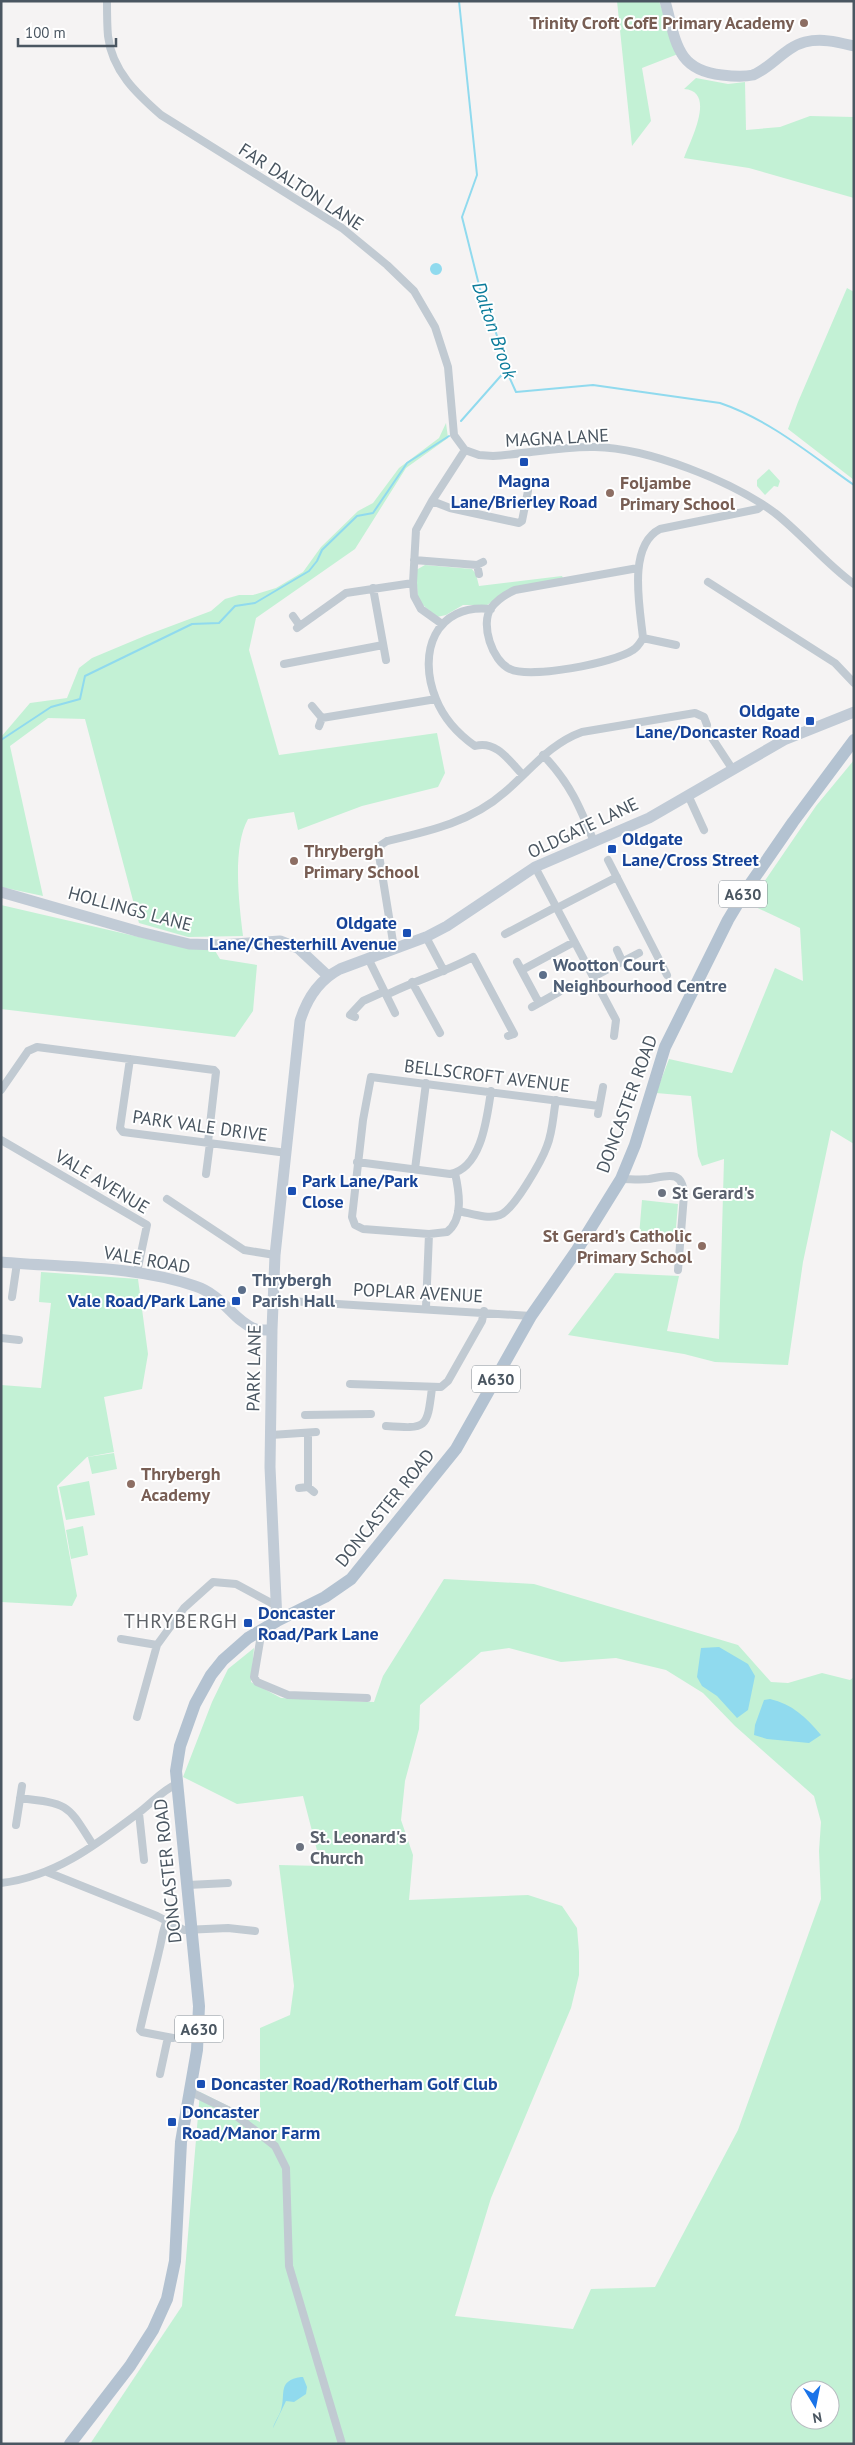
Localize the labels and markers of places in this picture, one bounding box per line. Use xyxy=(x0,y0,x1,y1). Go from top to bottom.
place label: Trinity Croft CofE Primary Academy xyxy=(530,11,794,34)
marker: Trinity Croft CofE Primary Academy xyxy=(798,17,810,29)
marker: Magna Lane/Brierley Road xyxy=(518,456,530,468)
place label: Magna Lane/Brierley Road xyxy=(451,469,597,513)
place label: Foljambe Primary School xyxy=(620,471,736,515)
marker: Foljambe Primary School xyxy=(604,487,616,499)
place label: Oldgate Lane/Doncaster Road xyxy=(636,699,800,743)
marker: Oldgate Lane/Doncaster Road xyxy=(804,715,816,727)
place label: Oldgate Lane/Cross Street xyxy=(622,827,759,871)
place label: Thrybergh Primary School xyxy=(304,839,420,883)
marker: Oldgate Lane/Cross Street xyxy=(606,843,618,855)
marker: Thrybergh Primary School xyxy=(288,855,300,867)
place label: Oldgate Lane/Chesterhill Avenue xyxy=(209,911,397,955)
marker: Oldgate Lane/Chesterhill Avenue xyxy=(401,927,413,939)
place label: Wootton Court Neighbourhood Centre xyxy=(553,953,727,997)
marker: Wootton Court Neighbourhood Centre xyxy=(537,969,549,981)
place label: Park Lane/Park Close xyxy=(302,1169,418,1213)
place label: St Gerard's xyxy=(672,1181,755,1204)
marker: Park Lane/Park Close xyxy=(286,1185,298,1197)
marker: St Gerard's xyxy=(656,1187,668,1199)
place label: St Gerard's Catholic Primary School xyxy=(543,1224,693,1268)
marker: St Gerard's Catholic Primary School xyxy=(696,1240,708,1252)
place label: Thrybergh Parish Hall xyxy=(252,1268,336,1312)
marker: Thrybergh Parish Hall xyxy=(236,1284,248,1296)
place label: Vale Road/Park Lane xyxy=(67,1289,226,1312)
marker: Vale Road/Park Lane xyxy=(230,1295,242,1307)
place label: Thrybergh Academy xyxy=(141,1462,221,1506)
marker: Thrybergh Academy xyxy=(125,1478,137,1490)
place label: Doncaster Road/Park Lane xyxy=(258,1601,379,1645)
marker: Doncaster Road/Park Lane xyxy=(242,1617,254,1629)
place label: St. Leonard's Church xyxy=(310,1825,407,1869)
marker: St. Leonard's Church xyxy=(294,1841,306,1853)
place label: Doncaster Road/Rotherham Golf Club xyxy=(211,2072,498,2095)
marker: Doncaster Road/Rotherham Golf Club xyxy=(195,2078,207,2090)
place label: Doncaster Road/Manor Farm xyxy=(182,2100,320,2144)
marker: Doncaster Road/Manor Farm xyxy=(166,2116,178,2128)

